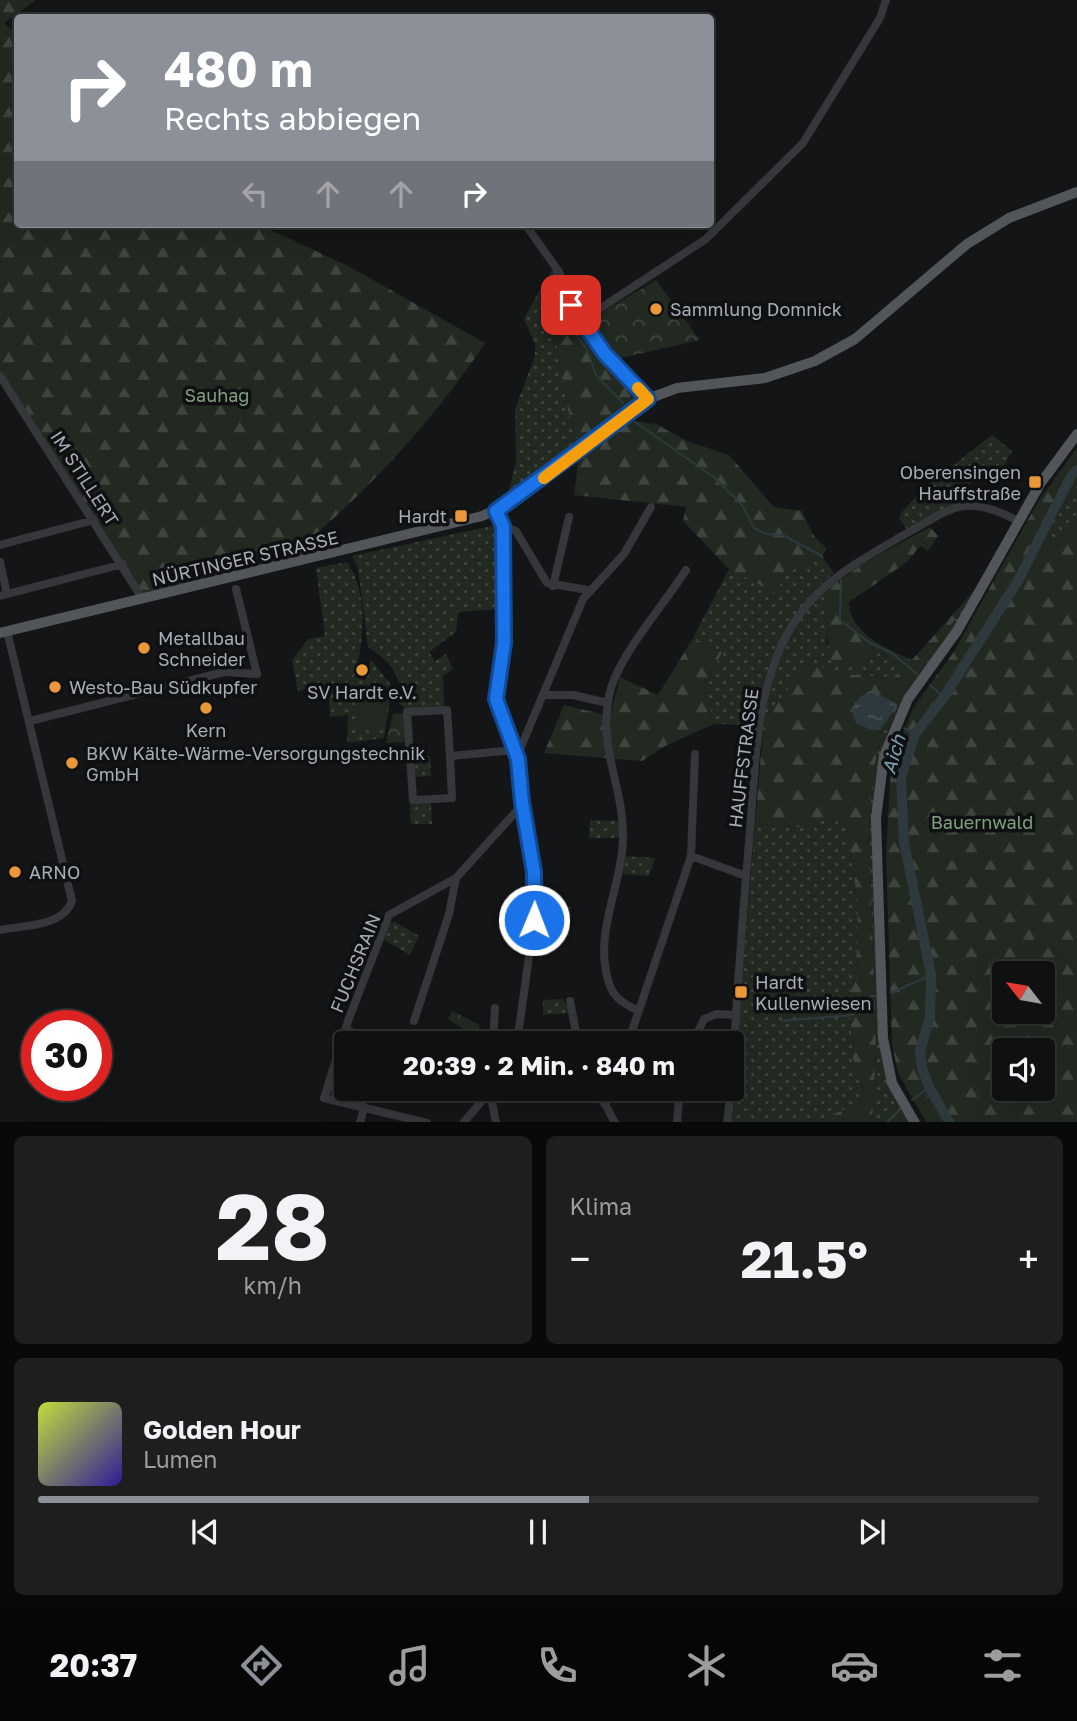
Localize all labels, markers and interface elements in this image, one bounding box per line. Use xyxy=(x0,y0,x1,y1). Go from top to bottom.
text: 480 m xyxy=(164,39,313,98)
icon: right xyxy=(49,42,140,133)
text: Rechts abbiegen xyxy=(164,99,421,137)
icon: left xyxy=(236,175,274,213)
icon: ahead xyxy=(309,175,347,213)
icon: ahead xyxy=(382,175,420,213)
icon: right xyxy=(455,175,493,213)
pin xyxy=(541,275,601,335)
icon: arrive xyxy=(552,286,590,324)
place label: Sammlung Domnick xyxy=(670,298,842,320)
marker: Sammlung Domnick xyxy=(648,301,664,317)
park label: Sauhag xyxy=(185,384,249,406)
street label: IM STILLERT xyxy=(46,427,124,529)
place label: Oberensingen Hauffstraße xyxy=(900,461,1021,504)
marker: Oberensingen Hauffstraße xyxy=(1027,474,1043,490)
place label: Hardt xyxy=(398,505,447,527)
marker: Hardt xyxy=(453,508,469,524)
street label: NÜRTINGER STRASSE xyxy=(150,526,340,590)
place label: Metallbau Schneider xyxy=(158,627,245,670)
marker: Metallbau Schneider xyxy=(136,640,152,656)
marker: SV Hardt e.V. xyxy=(354,662,370,678)
place label: Westo-Bau Südkupfer xyxy=(69,676,257,698)
marker: Westo-Bau Südkupfer xyxy=(47,679,63,695)
place label: SV Hardt e.V. xyxy=(307,681,417,703)
street label: HAUFFSTRASSE xyxy=(724,687,762,829)
marker: Kern xyxy=(198,700,214,716)
place label: Kern xyxy=(186,719,226,741)
water label: Aich xyxy=(876,730,910,776)
place label: BKW Kälte-Wärme-Versorgungstechnik GmbH xyxy=(86,742,425,785)
marker: BKW Kälte-Wärme-Versorgungstechnik GmbH xyxy=(64,755,80,771)
park label: Bauernwald xyxy=(931,811,1033,833)
place label: ARNO xyxy=(29,861,80,883)
marker: ARNO xyxy=(7,864,23,880)
position arrow xyxy=(497,883,571,957)
street label: FUCHSRAIN xyxy=(325,910,385,1016)
north arrow xyxy=(992,961,1055,1024)
map controls xyxy=(992,961,1055,1101)
place label: Hardt Kullenwiesen xyxy=(755,971,872,1014)
marker: Hardt Kullenwiesen xyxy=(733,984,749,1000)
speed limit sign: 30 xyxy=(21,1010,112,1101)
button: sound xyxy=(992,1038,1055,1101)
text: 20:39 · 2 Min. · 840 m xyxy=(403,1050,675,1081)
text: 28 xyxy=(216,1171,330,1280)
text: Klima xyxy=(570,1192,632,1220)
text: 21.5° xyxy=(741,1227,868,1289)
text: − xyxy=(570,1236,590,1281)
text: + xyxy=(1018,1236,1039,1281)
text: km/h xyxy=(243,1271,302,1299)
text: Golden Hour xyxy=(143,1414,301,1445)
text: Lumen xyxy=(143,1445,217,1473)
icon: previous xyxy=(186,1513,224,1551)
icon: pause xyxy=(519,1513,557,1551)
icon: next xyxy=(853,1513,891,1551)
icon: directions xyxy=(237,1641,286,1690)
icon: music xyxy=(385,1641,434,1690)
icon: phone xyxy=(533,1641,582,1690)
icon: climate xyxy=(682,1641,731,1690)
icon: car xyxy=(830,1641,879,1690)
icon: filters xyxy=(978,1641,1027,1690)
text: 20:37 xyxy=(50,1646,137,1684)

